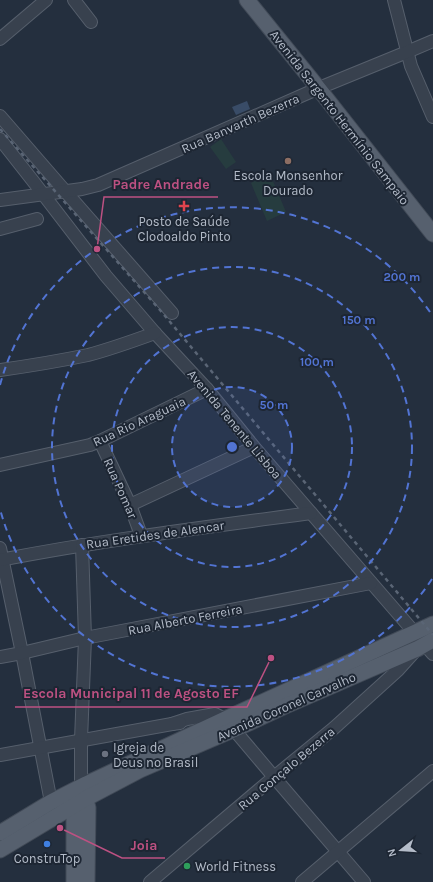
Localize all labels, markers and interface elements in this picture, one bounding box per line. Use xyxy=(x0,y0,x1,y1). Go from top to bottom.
street label: Avenida Sargento Hermínio Sampaio xyxy=(267,27,412,208)
street label: Rua Banvarth Bezerra xyxy=(179,91,302,156)
marker: Escola Monsenhor Dourado xyxy=(283,156,293,166)
place label: Escola Monsenhor Dourado xyxy=(234,168,343,198)
callout: Padre Andrade xyxy=(104,171,218,197)
text: Padre Andrade xyxy=(112,176,210,193)
marker: Posto de Saúde Clodoaldo Pinto xyxy=(178,200,190,212)
place label: Posto de Saúde Clodoaldo Pinto xyxy=(137,214,231,244)
text: 200 m xyxy=(384,270,420,284)
text: 150 m xyxy=(342,313,376,327)
text: 100 m xyxy=(300,355,334,369)
street label: Avenida Tenente Lisboa xyxy=(185,367,285,482)
street label: Rua Rio Araguaia xyxy=(90,393,188,450)
text: 50 m xyxy=(260,398,289,412)
centre of rings xyxy=(225,440,239,454)
street label: Rua Pomar xyxy=(101,456,141,521)
street label: Rua Eretides de Alencar xyxy=(85,517,225,552)
street label: Rua Alberto Ferreira xyxy=(127,601,244,638)
street label: Avenida Coronel Carvalho xyxy=(215,669,358,744)
callout: Escola Municipal 11 de Agosto EF xyxy=(15,681,247,707)
text: Escola Municipal 11 de Agosto EF xyxy=(23,685,239,702)
street label: Rua Gonçalo Bezerra xyxy=(235,724,338,813)
place label: Igreja de Deus no Brasil xyxy=(113,740,198,770)
marker: Igreja de Deus no Brasil xyxy=(100,749,110,759)
north arrow xyxy=(381,830,421,870)
callout: Joia xyxy=(122,832,165,858)
text: Joia xyxy=(131,837,157,854)
marker: ConstruTop xyxy=(42,839,52,849)
text: N xyxy=(385,847,399,858)
place label: ConstruTop xyxy=(14,851,80,866)
place label: World Fitness xyxy=(195,859,276,874)
marker: World Fitness xyxy=(182,861,192,871)

